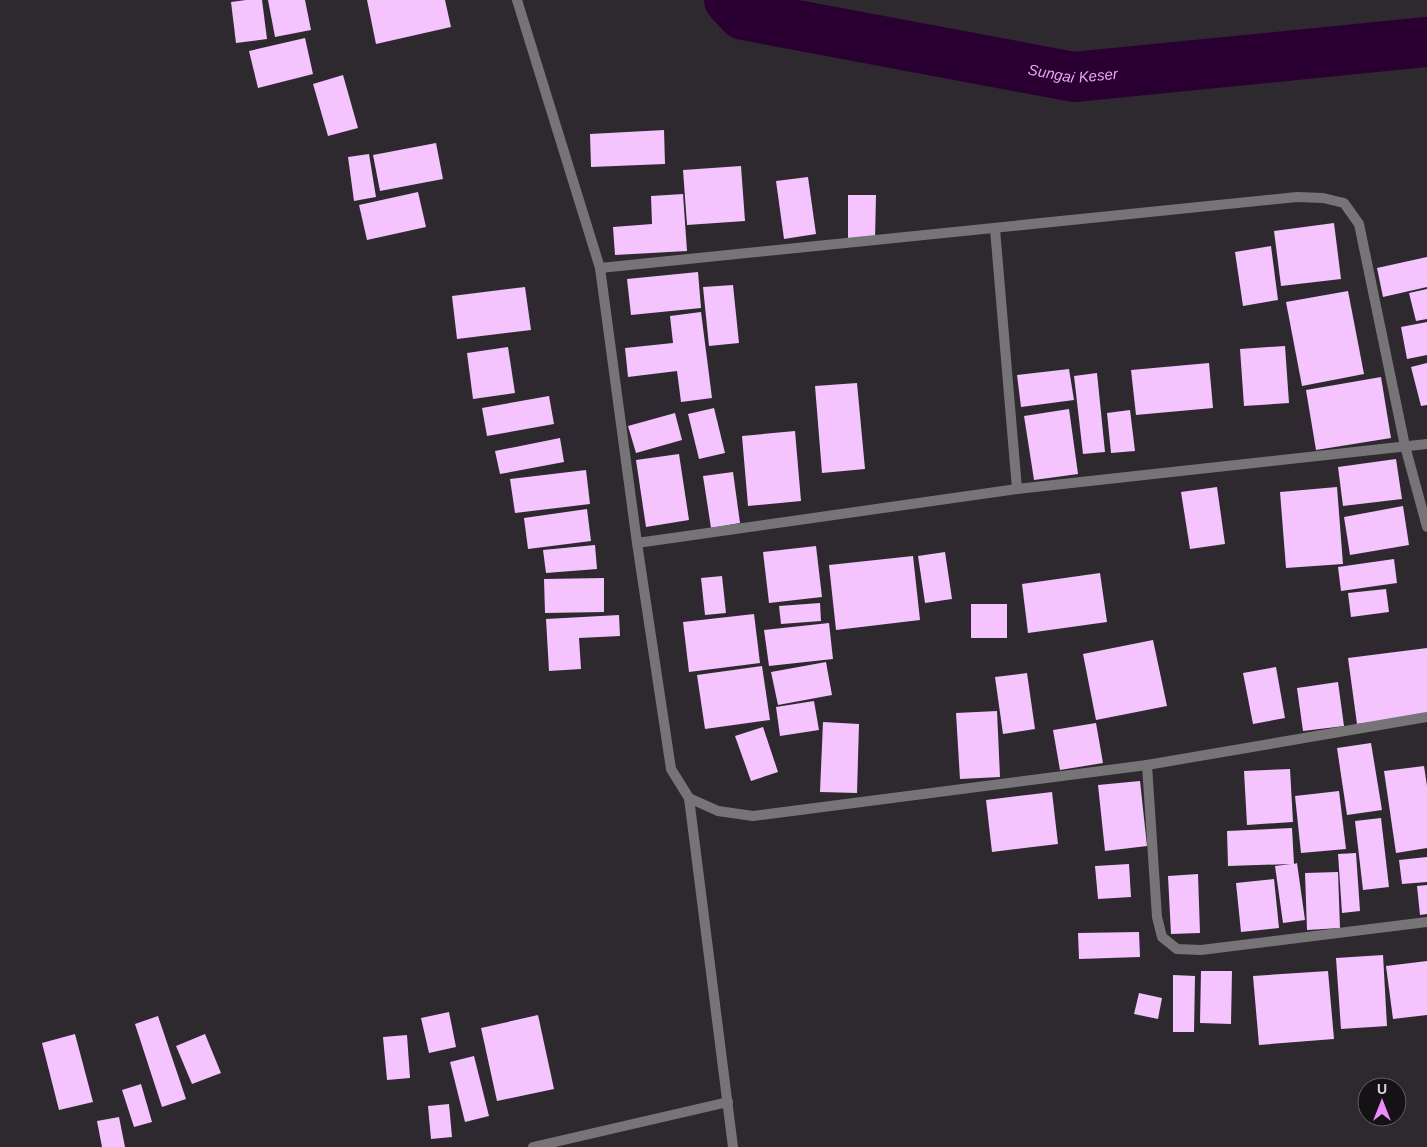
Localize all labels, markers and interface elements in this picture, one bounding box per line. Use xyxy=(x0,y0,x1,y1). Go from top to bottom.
water label: Sungai Keser xyxy=(1027,60,1119,86)
north arrow xyxy=(1357,1077,1407,1127)
text: U xyxy=(1377,1081,1387,1097)

